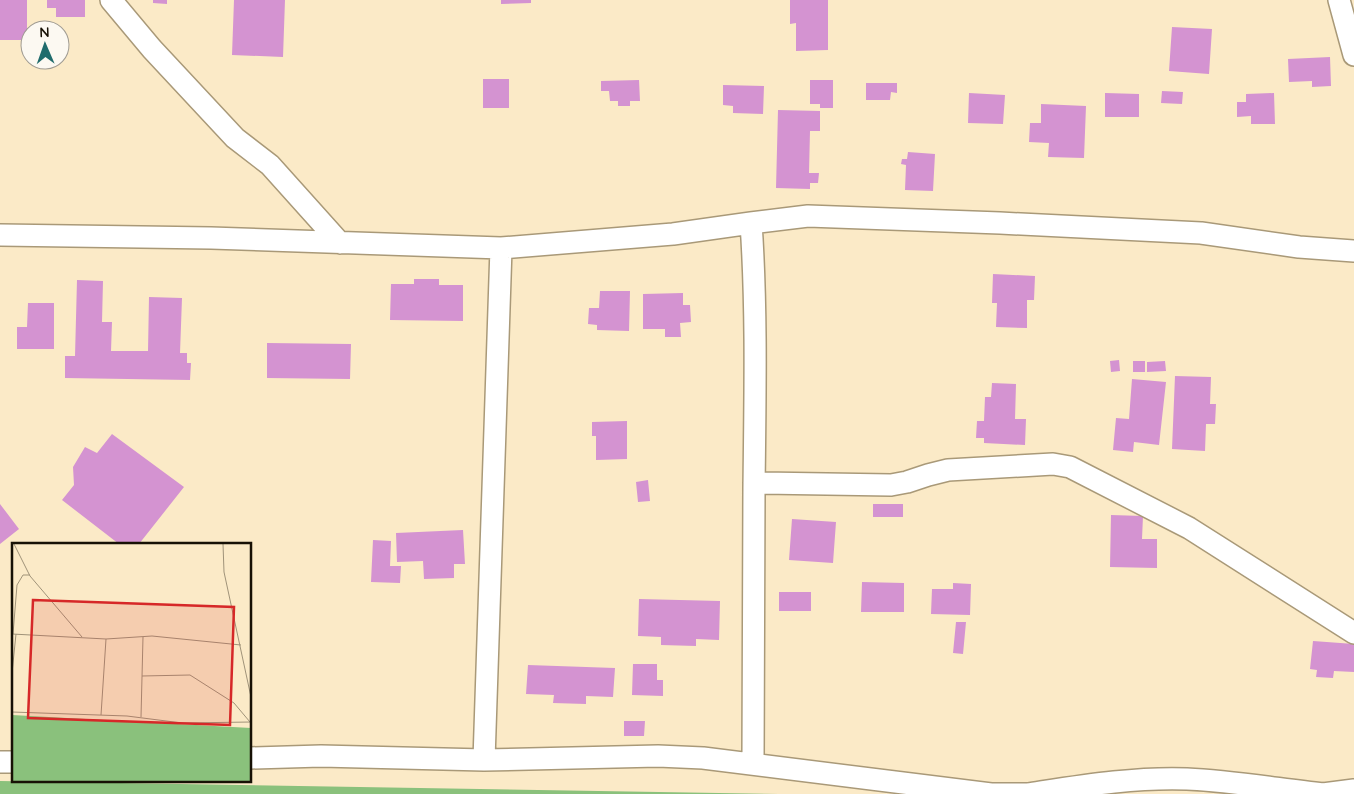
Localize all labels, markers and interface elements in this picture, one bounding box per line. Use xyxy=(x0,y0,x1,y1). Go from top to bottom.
north arrow xyxy=(20,20,70,70)
text: N xyxy=(39,23,50,41)
inset map xyxy=(12,543,251,782)

